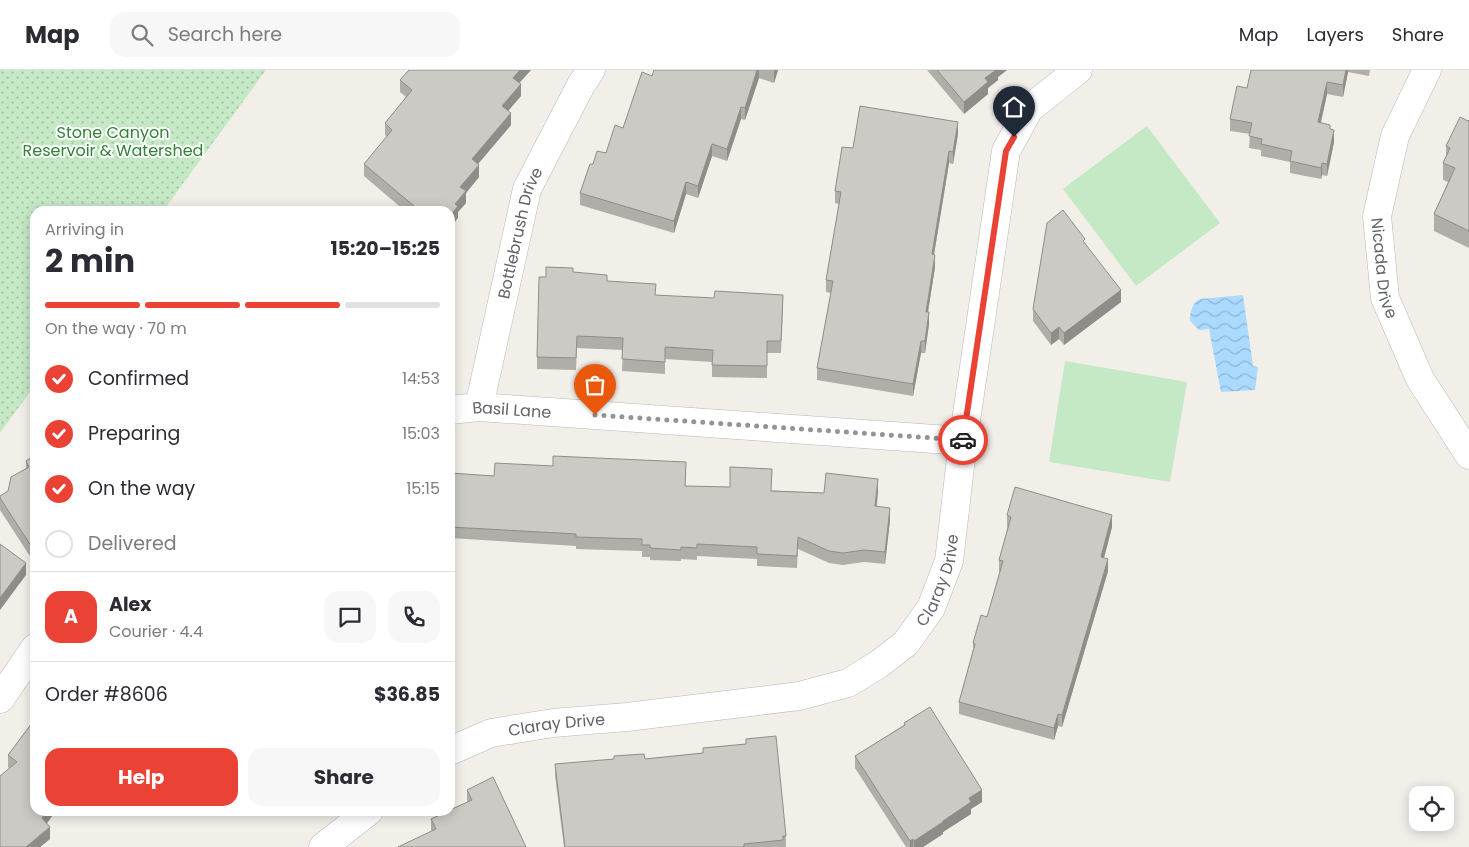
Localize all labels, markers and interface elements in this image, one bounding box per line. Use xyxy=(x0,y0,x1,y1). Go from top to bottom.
search box xyxy=(110,12,460,57)
text: Map xyxy=(25,18,80,51)
icon: search xyxy=(128,21,156,49)
text: Search here xyxy=(168,21,282,48)
text: Map xyxy=(1239,22,1279,47)
text: Layers xyxy=(1307,22,1364,47)
text: Share xyxy=(1392,22,1444,47)
pin xyxy=(993,86,1035,137)
icon: home xyxy=(1000,93,1028,121)
park label: Stone Canyon Reservoir & Watershed xyxy=(23,121,203,162)
street label: Bottlebrush Drive xyxy=(492,163,548,301)
street label: Nicada Drive xyxy=(1366,217,1404,322)
text: Arriving in xyxy=(45,218,124,241)
text: 15:20–15:25 xyxy=(331,235,440,262)
text: 2 min xyxy=(45,238,135,283)
text: On the way · 70 m xyxy=(45,317,187,340)
pin xyxy=(574,364,616,415)
icon: check xyxy=(45,365,73,393)
text: Confirmed xyxy=(88,365,189,392)
text: 14:53 xyxy=(402,367,440,390)
icon: bag xyxy=(581,371,609,399)
street label: Basil Lane xyxy=(471,395,552,424)
courier xyxy=(938,415,988,465)
icon: check xyxy=(45,420,73,448)
text: Preparing xyxy=(88,420,180,447)
text: 15:03 xyxy=(402,422,440,445)
icon: car xyxy=(949,426,977,454)
icon: check xyxy=(45,475,73,503)
text: On the way xyxy=(88,475,195,502)
text: 15:15 xyxy=(406,477,440,500)
text: Delivered xyxy=(88,530,177,557)
street label: Claray Drive xyxy=(910,533,964,631)
text: Alex xyxy=(109,591,151,618)
button: chat xyxy=(324,591,376,643)
button: phone xyxy=(388,591,440,643)
text: A xyxy=(64,603,78,630)
text: Courier · 4.4 xyxy=(109,620,203,643)
text: Order #8606 xyxy=(45,681,168,708)
text: $36.85 xyxy=(374,681,440,708)
street label: Claray Drive xyxy=(506,707,606,742)
button: Help xyxy=(45,748,238,806)
button: Share xyxy=(248,748,440,806)
map controls xyxy=(1409,786,1454,831)
button: locate xyxy=(1409,786,1454,831)

